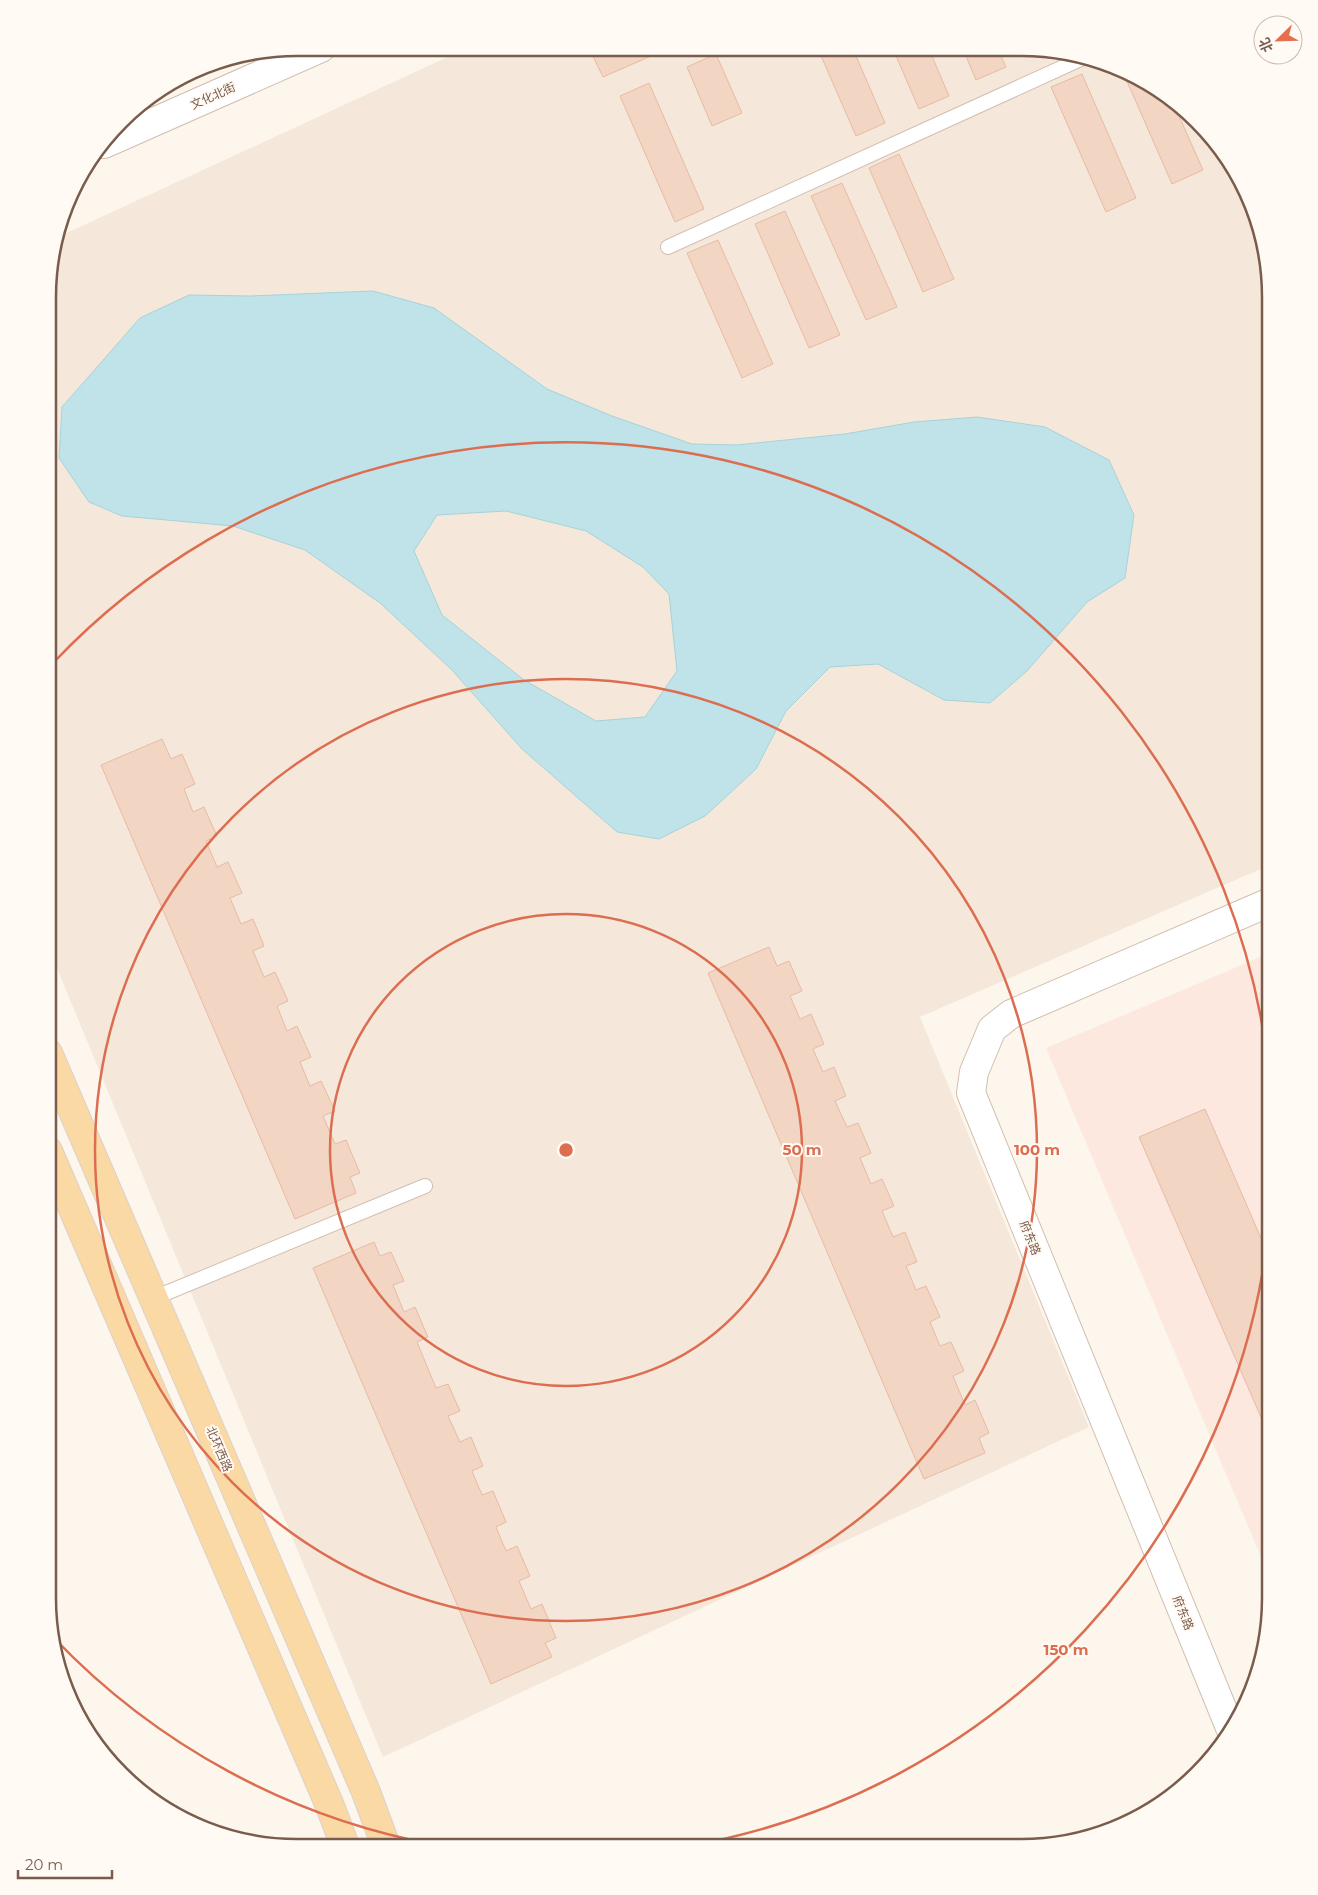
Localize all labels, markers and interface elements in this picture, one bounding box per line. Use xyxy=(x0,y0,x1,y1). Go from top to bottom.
north arrow xyxy=(1253,15,1303,65)
text: 北 xyxy=(1255,35,1277,55)
street label: 文化北街 xyxy=(188,79,238,112)
text: 50 m xyxy=(782,1140,822,1159)
text: 100 m xyxy=(1014,1140,1060,1159)
centre of rings xyxy=(557,1141,575,1159)
street label: 府东路 xyxy=(1017,1218,1044,1257)
street label: 北环西路 xyxy=(203,1424,236,1474)
street label: 府东路 xyxy=(1170,1593,1197,1632)
text: 150 m xyxy=(1044,1640,1088,1659)
scale bar xyxy=(18,1848,111,1880)
text: 20 m xyxy=(25,1855,63,1874)

